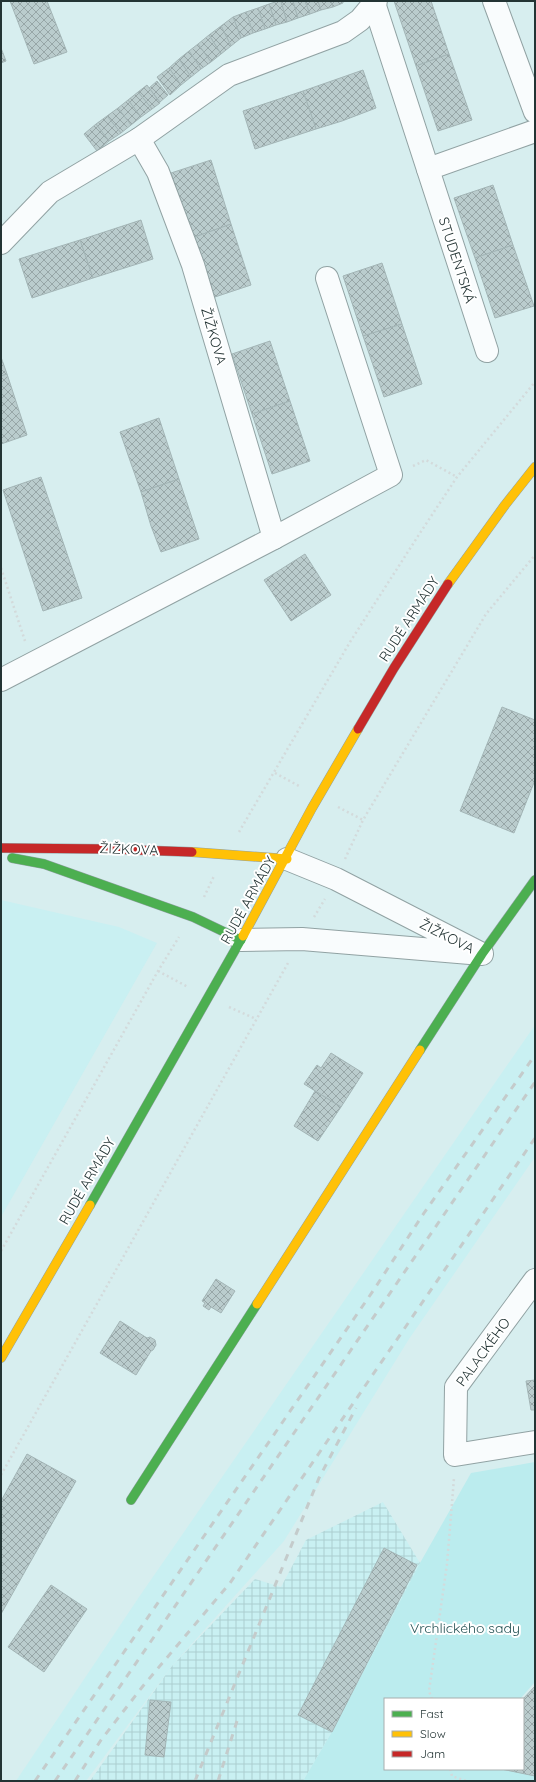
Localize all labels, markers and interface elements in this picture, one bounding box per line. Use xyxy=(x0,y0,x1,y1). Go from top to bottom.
street label: STUDENTSKÁ xyxy=(435,215,479,305)
street label: ŽIŽKOVA xyxy=(197,305,231,367)
street label: RUDÉ ARMÁDY xyxy=(375,573,443,665)
street label: ŽIŽKOVA xyxy=(99,839,159,859)
street label: RUDÉ ARMÁDY xyxy=(216,853,280,947)
street label: ŽIŽKOVA xyxy=(417,915,477,957)
street label: RUDÉ ARMÁDY xyxy=(55,1134,119,1228)
street label: PALACKÉHO xyxy=(452,1314,514,1390)
park label: Vrchlického sady xyxy=(410,1619,520,1637)
legend xyxy=(384,1698,524,1770)
text: Fast xyxy=(420,1706,444,1721)
text: Slow xyxy=(420,1726,446,1741)
text: Jam xyxy=(420,1746,445,1761)

